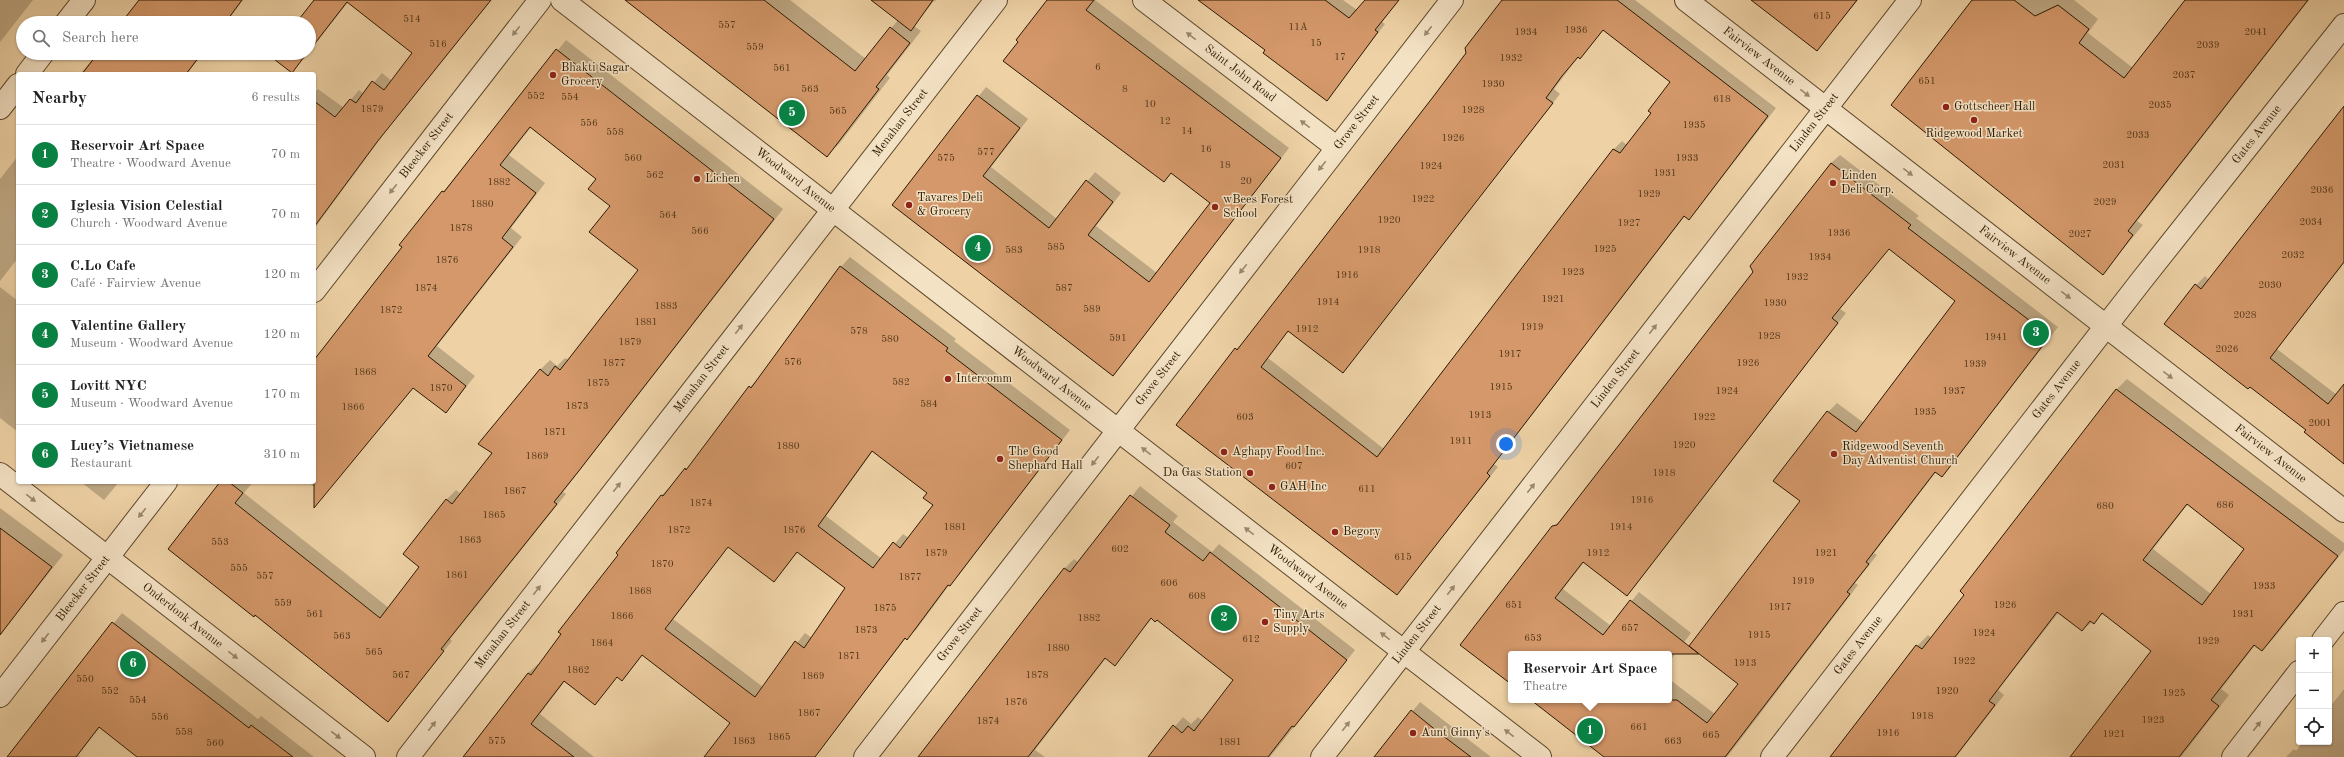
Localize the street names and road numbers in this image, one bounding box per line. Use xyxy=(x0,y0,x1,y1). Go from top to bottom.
street label: Fairview Avenue xyxy=(1720,25,1797,88)
street label: Saint John Road xyxy=(1202,43,1278,105)
street label: Menahan Street xyxy=(871,87,931,159)
street label: Linden Street xyxy=(1788,91,1841,155)
street label: Grove Street xyxy=(1332,93,1382,152)
street label: Gates Avenue xyxy=(2230,103,2284,166)
street label: Bleecker Street xyxy=(398,111,456,181)
street label: Woodward Avenue xyxy=(753,146,838,215)
street label: Fairview Avenue xyxy=(1976,224,2053,287)
street label: Menahan Street xyxy=(672,343,732,415)
street label: Woodward Avenue xyxy=(1009,344,1094,414)
street label: Linden Street xyxy=(1589,347,1642,411)
street label: Grove Street xyxy=(1134,349,1183,408)
street label: Gates Avenue xyxy=(2030,357,2084,421)
street label: Fairview Avenue xyxy=(2232,422,2309,486)
street label: Woodward Avenue xyxy=(1266,543,1350,612)
street label: Bleecker Street xyxy=(54,553,113,624)
street label: Onderdonk Avenue xyxy=(140,581,225,651)
street label: Menahan Street xyxy=(473,598,533,671)
street label: Linden Street xyxy=(1390,603,1444,666)
street label: Grove Street xyxy=(935,605,985,664)
street label: Gates Avenue xyxy=(1832,613,1885,677)

